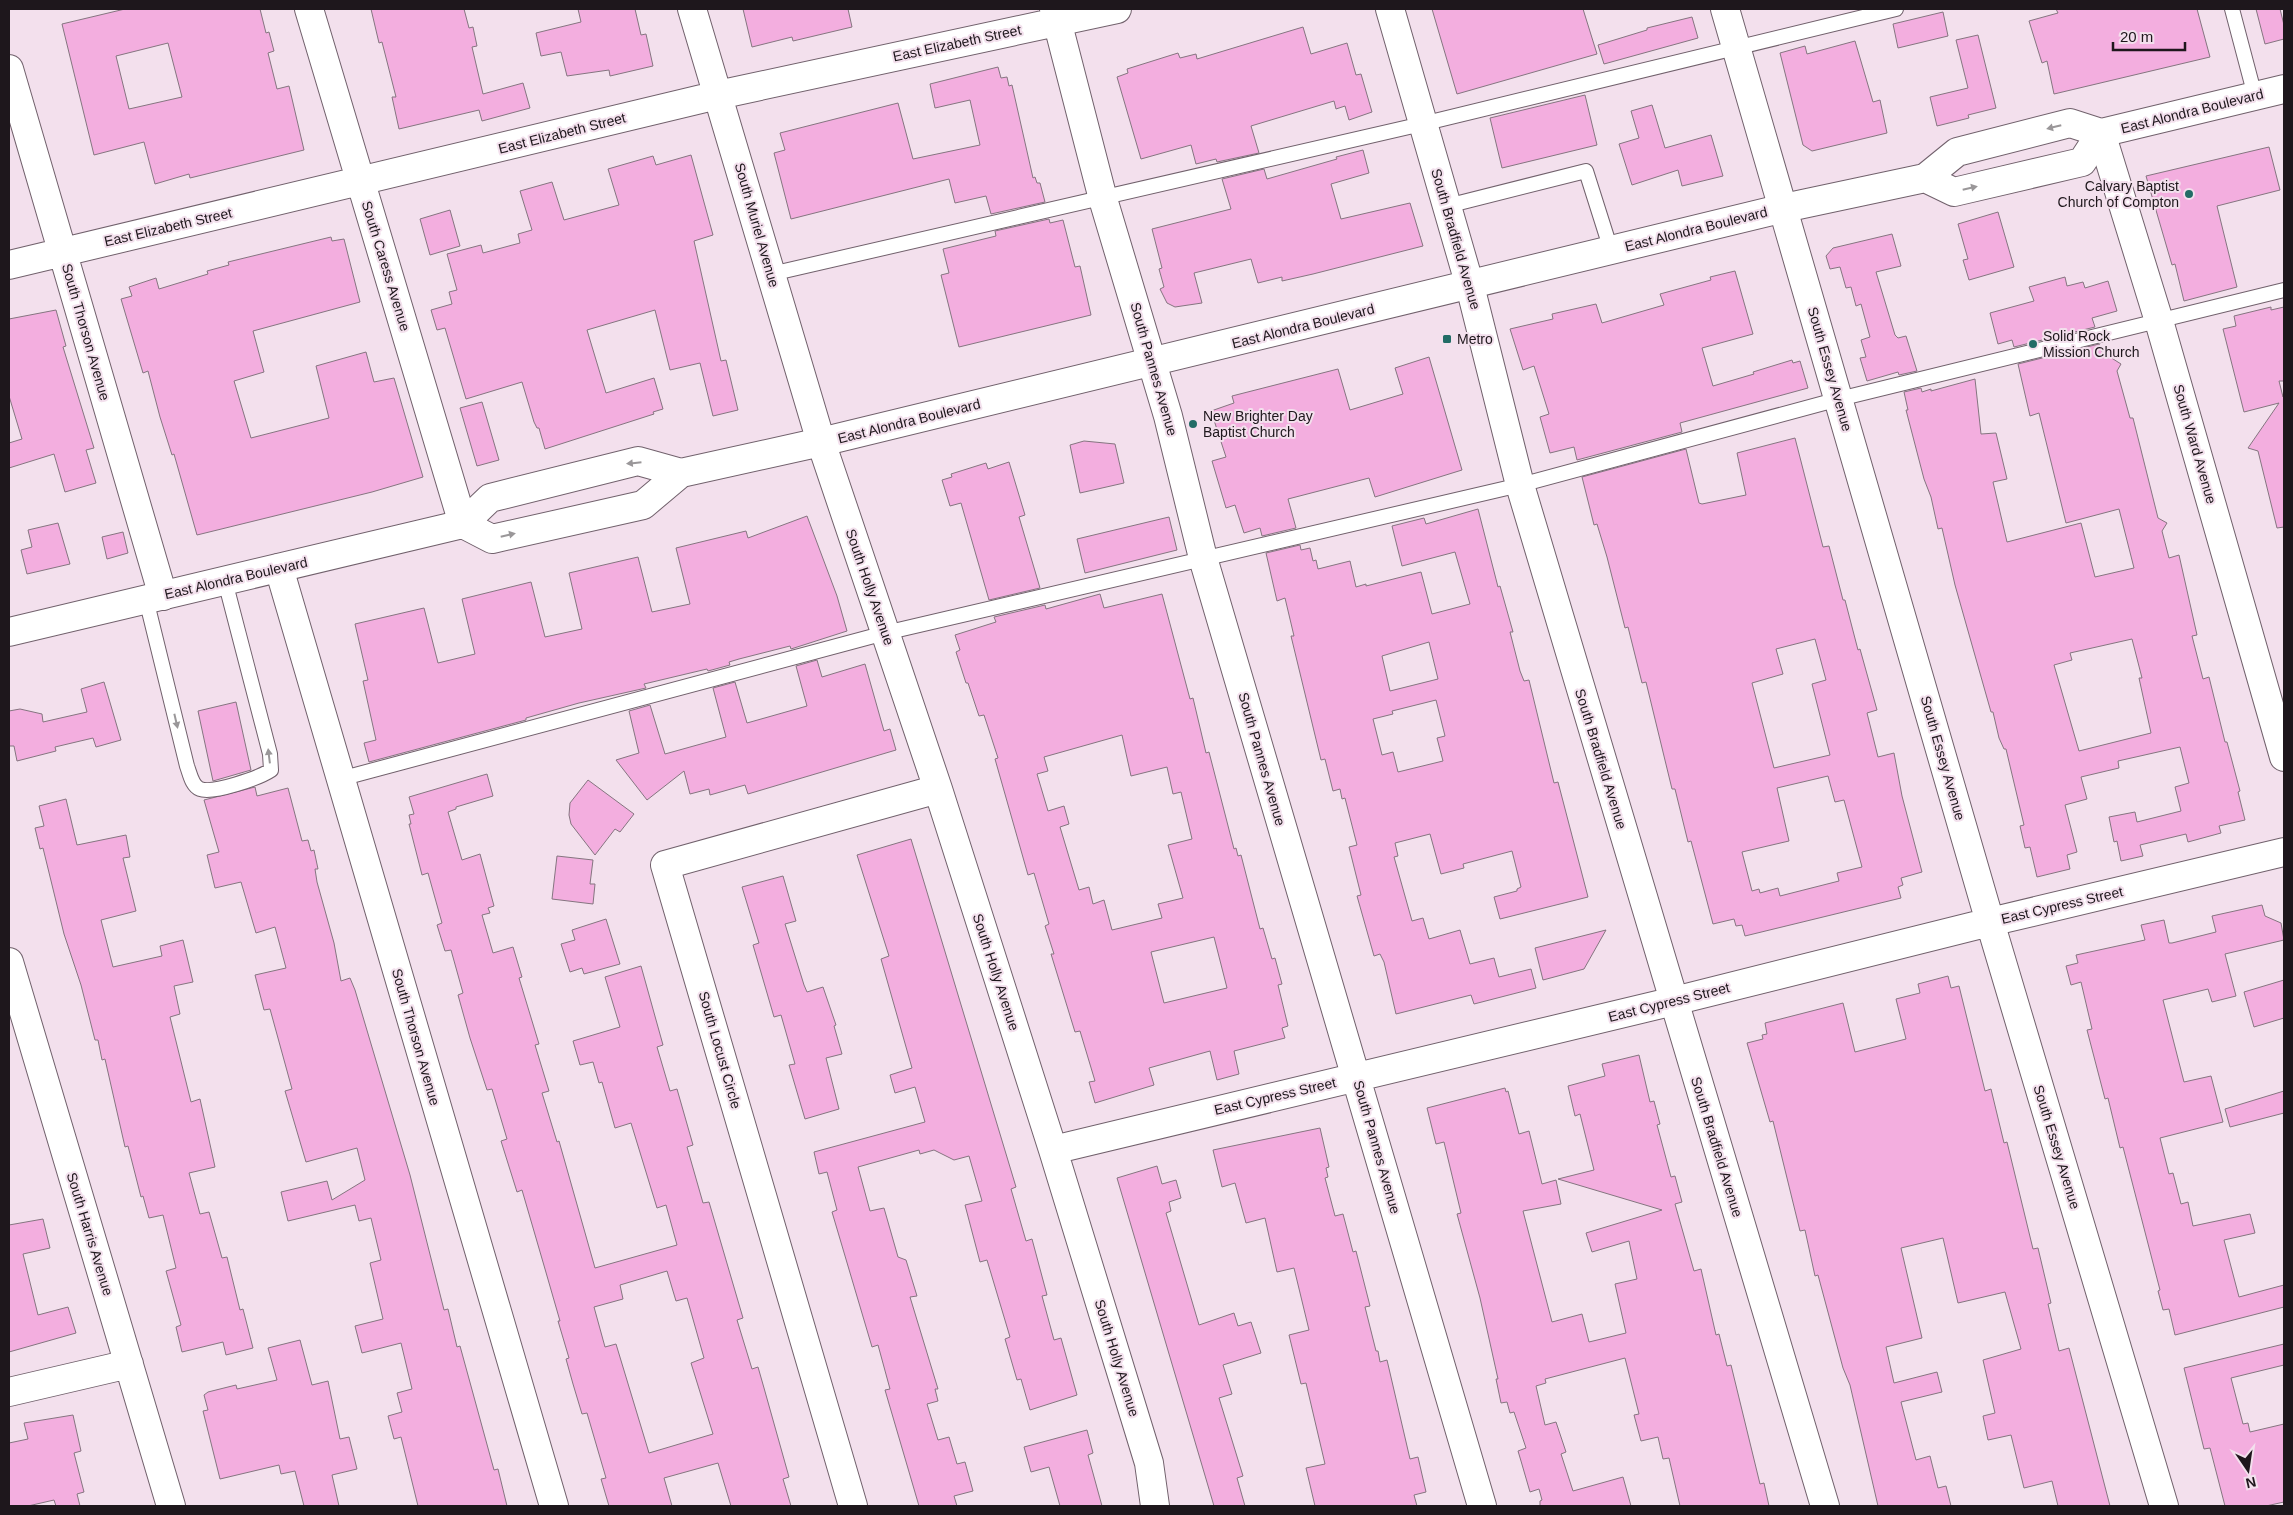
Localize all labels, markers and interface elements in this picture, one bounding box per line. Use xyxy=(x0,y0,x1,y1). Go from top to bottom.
scale bar xyxy=(2113,20,2186,52)
street label: East Elizabeth Street xyxy=(891,22,1023,64)
text: 20 m xyxy=(2120,28,2153,45)
street label: East Alondra Boulevard xyxy=(2119,86,2265,136)
street label: East Elizabeth Street xyxy=(497,109,627,157)
one-way arrow xyxy=(2047,123,2062,131)
street label: South Muriel Avenue xyxy=(732,161,783,289)
street label: South Bradfield Avenue xyxy=(1428,167,1484,312)
place label: Calvary Baptist Church of Compton xyxy=(2058,178,2179,210)
one-way arrow xyxy=(1963,184,1978,192)
marker: Calvary Baptist Church of Compton xyxy=(2183,188,2195,200)
street label: South Caress Avenue xyxy=(359,199,413,333)
street label: East Elizabeth Street xyxy=(103,204,234,250)
street label: East Alondra Boulevard xyxy=(1623,204,1769,254)
street label: South Thorson Avenue xyxy=(59,262,113,403)
street label: South Pannes Avenue xyxy=(1127,300,1181,438)
street label: East Alondra Boulevard xyxy=(1230,301,1376,351)
street label: South Essey Avenue xyxy=(1805,305,1856,433)
place label: Solid Rock Mission Church xyxy=(2043,328,2139,360)
place label: Metro xyxy=(1457,331,1493,347)
marker: Metro xyxy=(1441,333,1453,345)
marker: Solid Rock Mission Church xyxy=(2027,338,2039,350)
street label: South Ward Avenue xyxy=(2170,382,2220,506)
street label: East Alondra Boulevard xyxy=(836,396,982,446)
place label: New Brighter Day Baptist Church xyxy=(1203,408,1313,440)
marker: New Brighter Day Baptist Church xyxy=(1187,418,1199,430)
one-way arrow xyxy=(626,459,642,467)
street label: South Holly Avenue xyxy=(843,527,897,647)
one-way arrow xyxy=(500,531,515,539)
street label: East Alondra Boulevard xyxy=(163,554,309,602)
street label: South Bradfield Avenue xyxy=(1572,687,1630,831)
street label: South Pannes Avenue xyxy=(1235,690,1289,828)
street label: South Essey Avenue xyxy=(1918,694,1969,822)
one-way arrow xyxy=(172,714,180,729)
one-way arrow xyxy=(265,747,273,763)
street label: East Cypress Street xyxy=(2000,883,2125,927)
street label: South Holly Avenue xyxy=(970,912,1023,1033)
street label: South Thorson Avenue xyxy=(389,967,443,1108)
street label: East Cypress Street xyxy=(1607,979,1731,1025)
street label: South Locust Circle xyxy=(696,989,744,1111)
street label: East Cypress Street xyxy=(1213,1074,1338,1118)
street label: South Bradfield Avenue xyxy=(1688,1075,1746,1219)
street label: South Pannes Avenue xyxy=(1350,1078,1404,1216)
street label: South Essey Avenue xyxy=(2030,1083,2084,1211)
street label: South Harris Avenue xyxy=(64,1170,116,1298)
street label: South Holly Avenue xyxy=(1092,1297,1143,1419)
north arrow xyxy=(2223,1445,2273,1495)
text: N xyxy=(2244,1474,2258,1492)

